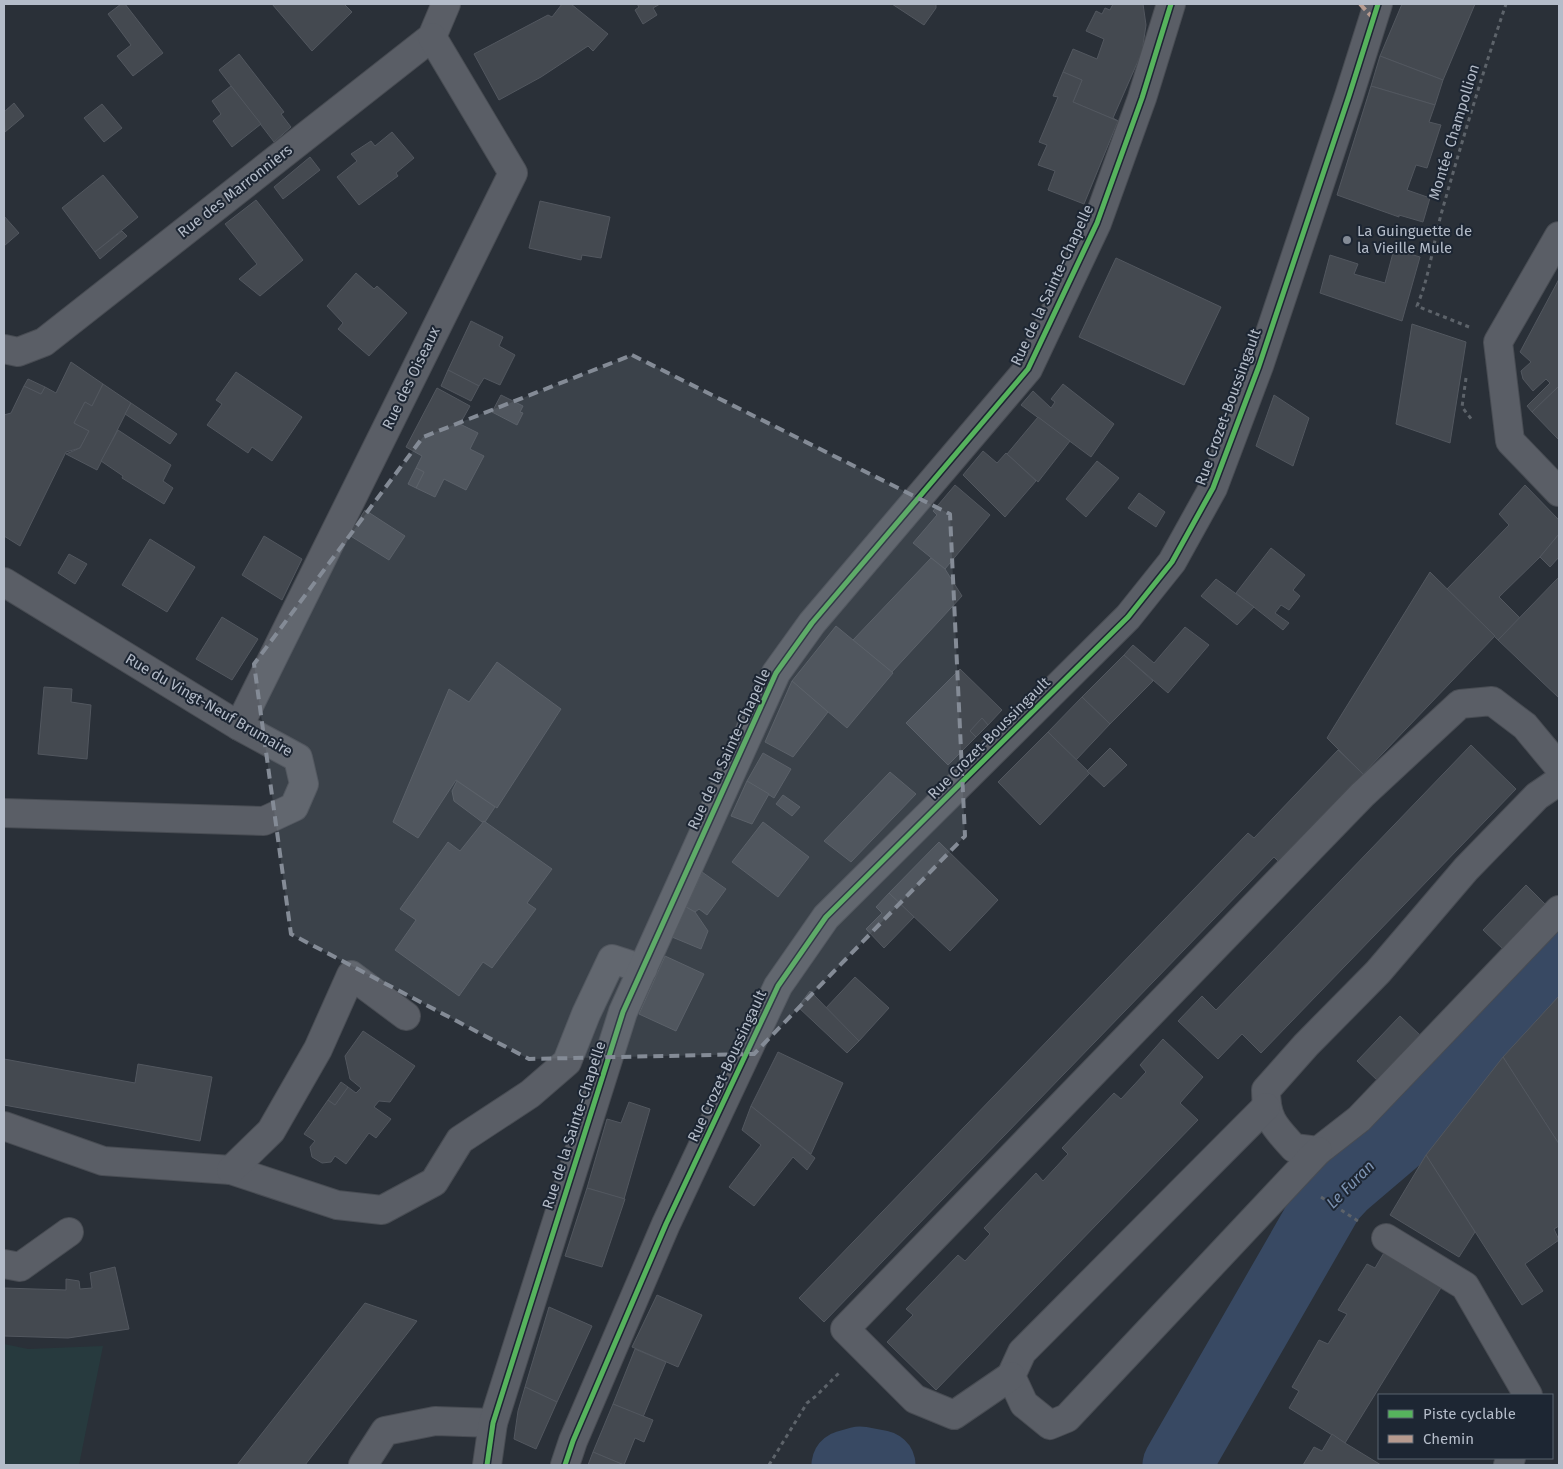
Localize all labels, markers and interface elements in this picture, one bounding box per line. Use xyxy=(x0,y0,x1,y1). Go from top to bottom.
street label: Montée Champollion xyxy=(1425,62,1483,202)
street label: Rue des Marronniers xyxy=(174,141,296,241)
street label: Rue de la Sainte-Chapelle xyxy=(1007,202,1097,368)
place label: La Guinguette de la Vieille Mule xyxy=(1357,222,1472,257)
marker: La Guinguette de la Vieille Mule xyxy=(1341,234,1353,246)
street label: Rue des Oiseaux xyxy=(378,323,444,432)
street label: Rue Crozet-Boussingault xyxy=(1191,326,1265,488)
street label: Rue du Vingt-Neuf Brumaire xyxy=(122,650,296,760)
street label: Rue de la Sainte-Chapelle xyxy=(684,666,774,832)
street label: Rue Crozet-Boussingault xyxy=(924,673,1054,803)
street label: Rue Crozet-Boussingault xyxy=(684,987,770,1145)
street label: Rue de la Sainte-Chapelle xyxy=(538,1039,610,1211)
water label: Le Furan xyxy=(1322,1156,1378,1212)
legend xyxy=(1378,1394,1553,1459)
text: Piste cyclable xyxy=(1423,1405,1516,1423)
text: Chemin xyxy=(1423,1430,1474,1448)

